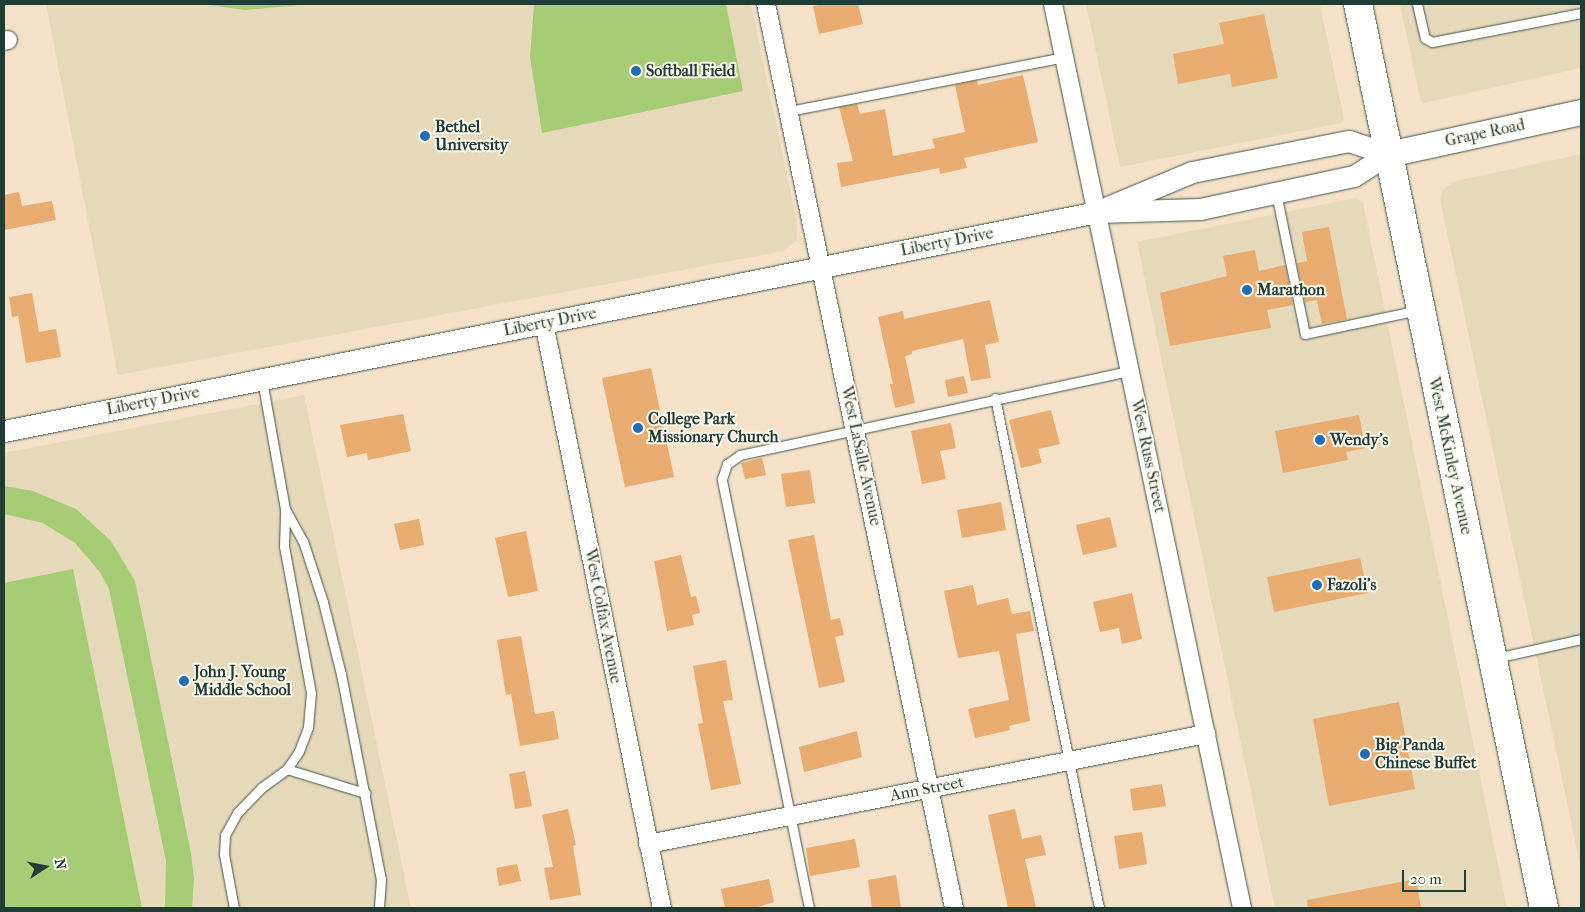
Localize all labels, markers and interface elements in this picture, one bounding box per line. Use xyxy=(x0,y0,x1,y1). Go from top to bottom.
place label: Softball Field xyxy=(646,61,735,81)
marker: Softball Field xyxy=(630,65,642,77)
street label: Grape Road xyxy=(1443,115,1527,151)
place label: Bethel University xyxy=(435,117,508,155)
marker: Bethel University xyxy=(419,130,431,142)
street label: Liberty Drive xyxy=(899,224,995,260)
place label: Marathon xyxy=(1257,280,1325,300)
marker: Marathon xyxy=(1241,284,1253,296)
street label: Liberty Drive xyxy=(502,304,598,340)
street label: West McKinley Avenue xyxy=(1424,376,1476,536)
street label: Liberty Drive xyxy=(105,383,201,419)
street label: West LaSalle Avenue xyxy=(837,384,885,528)
street label: West Russ Street xyxy=(1127,398,1169,514)
place label: College Park Missionary Church xyxy=(648,409,779,447)
marker: College Park Missionary Church xyxy=(632,422,644,434)
place label: Wendy's xyxy=(1330,430,1388,450)
marker: Wendy's xyxy=(1314,434,1326,446)
street label: West Colfax Avenue xyxy=(581,547,625,685)
place label: Fazoli's xyxy=(1327,575,1376,595)
marker: Fazoli's xyxy=(1311,579,1323,591)
place label: John J. Young Middle School xyxy=(194,662,291,700)
marker: John J. Young Middle School xyxy=(178,675,190,687)
place label: Big Panda Chinese Buffet xyxy=(1375,735,1476,773)
marker: Big Panda Chinese Buffet xyxy=(1359,748,1371,760)
street label: Ann Street xyxy=(889,772,965,806)
north arrow xyxy=(20,842,70,892)
text: N xyxy=(51,857,70,871)
scale bar xyxy=(1405,860,1469,892)
text: 20 m xyxy=(1410,870,1442,888)

